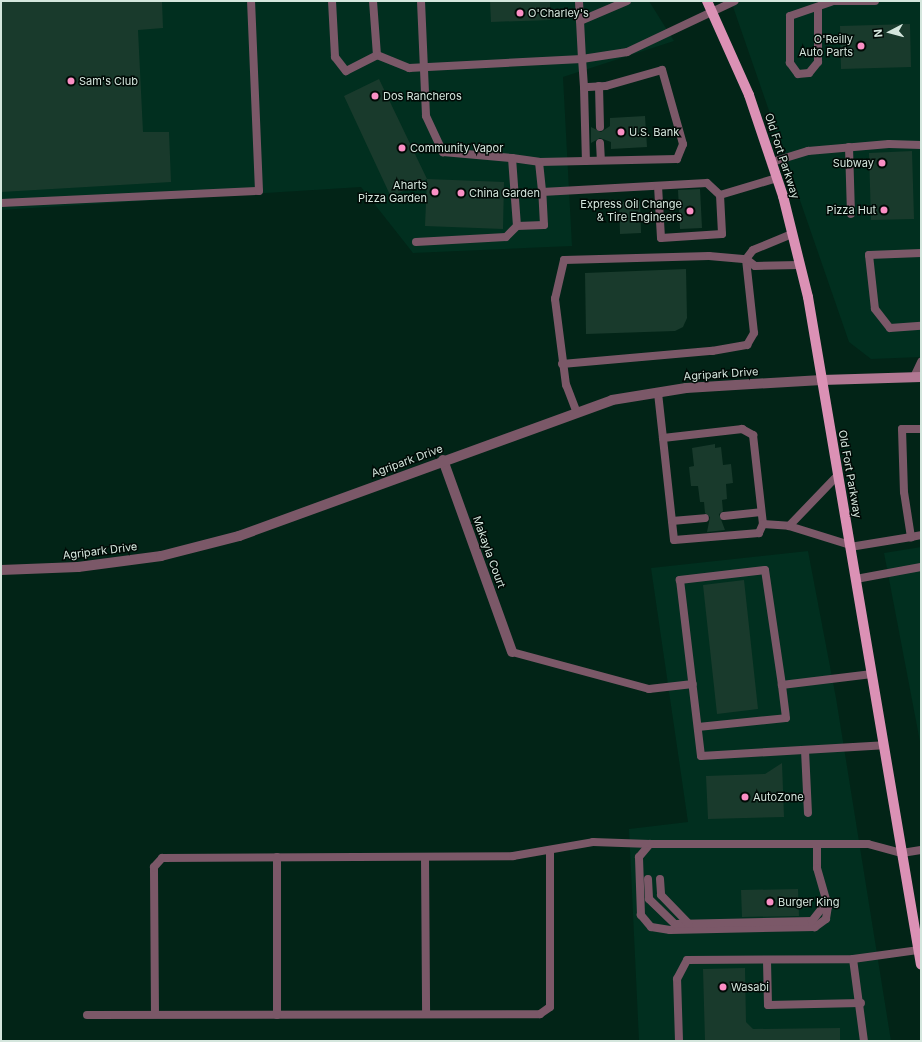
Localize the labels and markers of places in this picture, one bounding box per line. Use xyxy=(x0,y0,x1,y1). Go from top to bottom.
place label: O'Charley's xyxy=(528,6,589,20)
marker: O'Charley's xyxy=(515,8,525,18)
place label: O'Reilly Auto Parts xyxy=(799,33,853,59)
marker: O'Reilly Auto Parts xyxy=(856,41,866,51)
place label: Sam's Club xyxy=(79,74,138,88)
marker: Sam's Club xyxy=(66,76,76,86)
place label: Dos Rancheros xyxy=(383,89,462,103)
marker: Dos Rancheros xyxy=(370,91,380,101)
place label: U.S. Bank xyxy=(629,125,679,139)
marker: U.S. Bank xyxy=(616,127,626,137)
place label: Community Vapor xyxy=(410,141,503,155)
marker: Community Vapor xyxy=(397,143,407,153)
place label: Subway xyxy=(833,156,874,170)
marker: Subway xyxy=(877,158,887,168)
place label: Aharts Pizza Garden xyxy=(358,179,427,205)
place label: China Garden xyxy=(469,186,540,200)
marker: Aharts Pizza Garden xyxy=(430,187,440,197)
marker: China Garden xyxy=(456,188,466,198)
place label: Express Oil Change & Tire Engineers xyxy=(580,198,682,224)
place label: Pizza Hut xyxy=(827,203,876,217)
marker: Pizza Hut xyxy=(879,205,889,215)
marker: Express Oil Change & Tire Engineers xyxy=(685,206,695,216)
place label: AutoZone xyxy=(753,790,804,804)
marker: AutoZone xyxy=(740,792,750,802)
place label: Burger King xyxy=(778,895,840,909)
marker: Burger King xyxy=(765,897,775,907)
place label: Wasabi xyxy=(731,980,769,994)
marker: Wasabi xyxy=(718,982,728,992)

